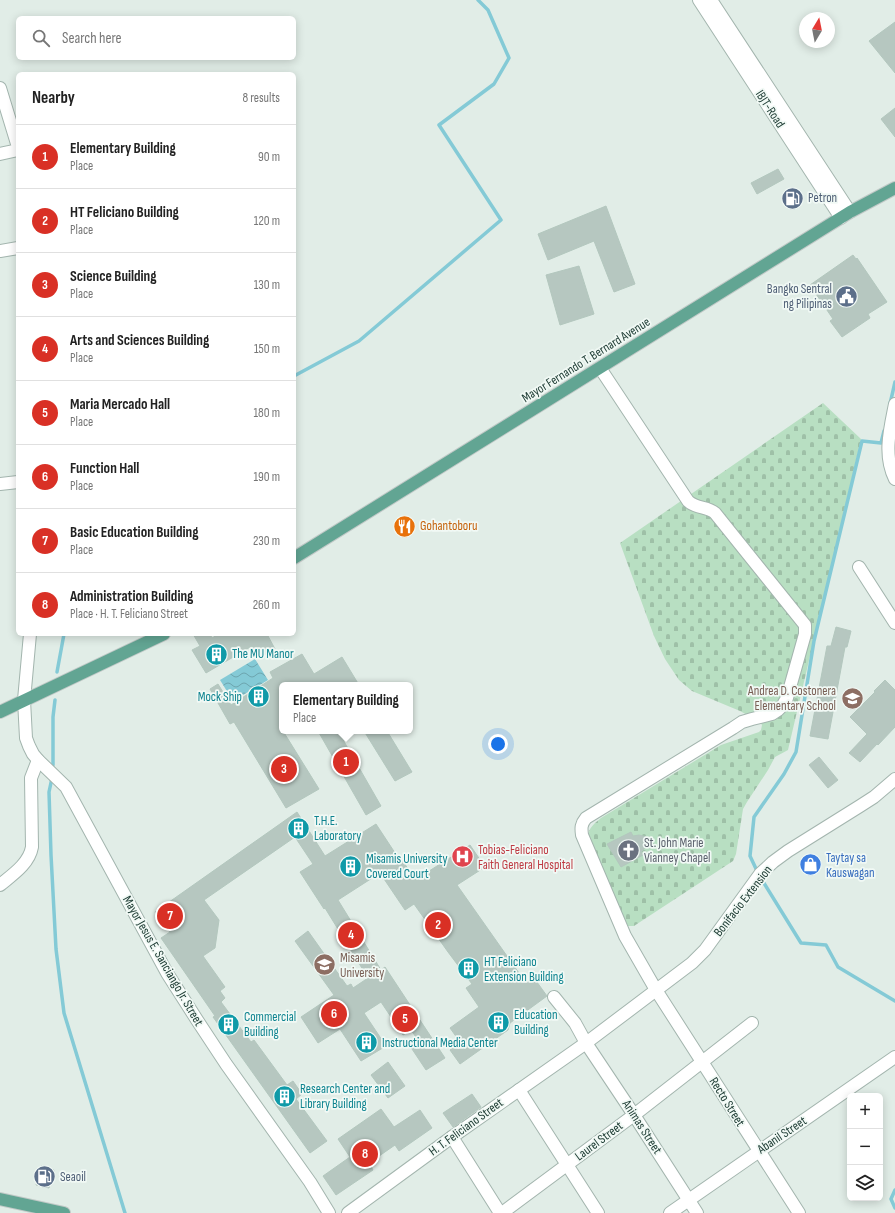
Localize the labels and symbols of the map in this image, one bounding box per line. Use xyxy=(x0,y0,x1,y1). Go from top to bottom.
north arrow xyxy=(799,12,835,48)
street label: IBJT-Road xyxy=(752,87,788,131)
fuel station icon: Petron xyxy=(780,185,806,211)
place label: Petron xyxy=(808,190,837,206)
place label: Bangko Sentral ng Pilipinas xyxy=(767,281,832,312)
public building icon: Bangko Sentral ng Pilipinas xyxy=(834,283,860,309)
street label: Mayor Fernando T. Bernard Avenue xyxy=(519,314,653,406)
restaurant icon: Gohantoboru xyxy=(392,513,418,539)
place label: Gohantoboru xyxy=(420,518,477,534)
building icon: The MU Manor xyxy=(203,641,229,667)
place label: The MU Manor xyxy=(232,646,294,662)
place label: Andrea D. Costonera Elementary School xyxy=(747,683,836,714)
building icon: Mock Ship xyxy=(245,684,271,710)
school or university icon: Andrea D. Costonera Elementary School xyxy=(839,685,865,711)
place label: Mock Ship xyxy=(198,689,242,705)
your location xyxy=(488,734,508,754)
pin: 1 xyxy=(333,747,359,777)
pin: 3 xyxy=(271,754,297,784)
place label: T.H.E. Laboratory xyxy=(314,813,361,844)
building icon: T.H.E. Laboratory xyxy=(285,815,311,841)
place label: St. John Marie Vianney Chapel xyxy=(644,835,711,866)
church icon: St. John Marie Vianney Chapel xyxy=(615,837,641,863)
place label: Tobias-Feliciano Faith General Hospital xyxy=(478,842,573,873)
hospital icon: Tobias-Feliciano Faith General Hospital xyxy=(450,844,476,870)
place label: Taytay sa Kauswagan xyxy=(826,850,875,881)
place label: Misamis University Covered Court xyxy=(366,851,447,882)
shop icon: Taytay sa Kauswagan xyxy=(797,852,823,878)
building icon: Misamis University Covered Court xyxy=(337,853,363,879)
street label: Bonifacio Extension xyxy=(710,862,776,940)
street label: Mayor Jesus E. Sanciango Jr. Street xyxy=(119,893,207,1029)
pin: 7 xyxy=(157,901,183,931)
pin: 2 xyxy=(425,910,451,940)
pin: 4 xyxy=(338,920,364,950)
place label: Misamis University xyxy=(340,950,384,981)
school or university icon: Misamis University xyxy=(311,952,337,978)
place label: HT Feliciano Extension Building xyxy=(484,954,564,985)
building icon: HT Feliciano Extension Building xyxy=(456,956,482,982)
pin: 6 xyxy=(321,999,347,1029)
pin: 5 xyxy=(392,1004,418,1034)
place label: Education Building xyxy=(514,1007,558,1038)
place label: Commercial Building xyxy=(244,1009,296,1040)
building icon: Education Building xyxy=(485,1009,511,1035)
building icon: Commercial Building xyxy=(215,1011,241,1037)
building icon: Instructional Media Center xyxy=(353,1030,379,1056)
place label: Instructional Media Center xyxy=(382,1035,498,1051)
street label: Recto Street xyxy=(706,1074,748,1130)
place label: Research Center and Library Building xyxy=(300,1081,390,1112)
building icon: Research Center and Library Building xyxy=(271,1083,297,1109)
street label: H. T. Feliciano Street xyxy=(426,1095,506,1159)
street label: Animas Street xyxy=(618,1096,665,1157)
street label: Abanil Street xyxy=(753,1113,810,1158)
street label: Laurel Street xyxy=(572,1118,626,1164)
pin: 8 xyxy=(352,1139,378,1169)
fuel station icon: Seaoil xyxy=(32,1164,58,1190)
place label: Seaoil xyxy=(60,1169,86,1185)

